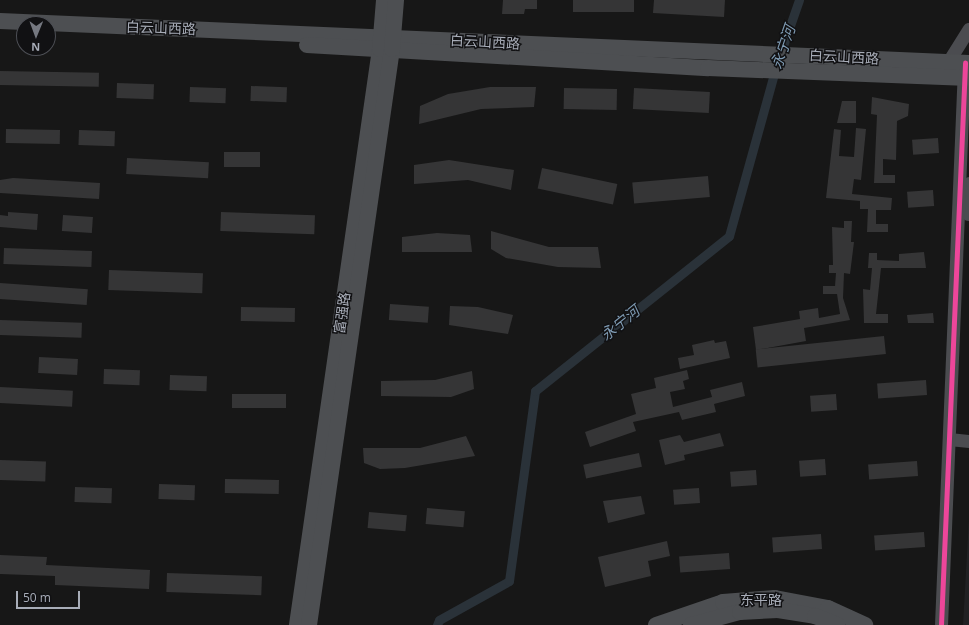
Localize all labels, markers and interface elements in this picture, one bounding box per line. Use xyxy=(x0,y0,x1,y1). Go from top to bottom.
north arrow xyxy=(16,16,56,56)
street label: 白云山西路 xyxy=(126,18,196,38)
water label: 永宁河 xyxy=(767,23,799,71)
street label: 白云山西路 xyxy=(450,32,520,52)
text: N xyxy=(31,40,40,55)
street label: 白云山西路 xyxy=(809,47,879,67)
street label: 富强路 xyxy=(331,291,353,335)
water label: 永宁河 xyxy=(597,302,643,344)
scale bar xyxy=(18,583,82,609)
text: 50 m xyxy=(23,589,51,606)
street label: 东平路 xyxy=(740,592,782,608)

